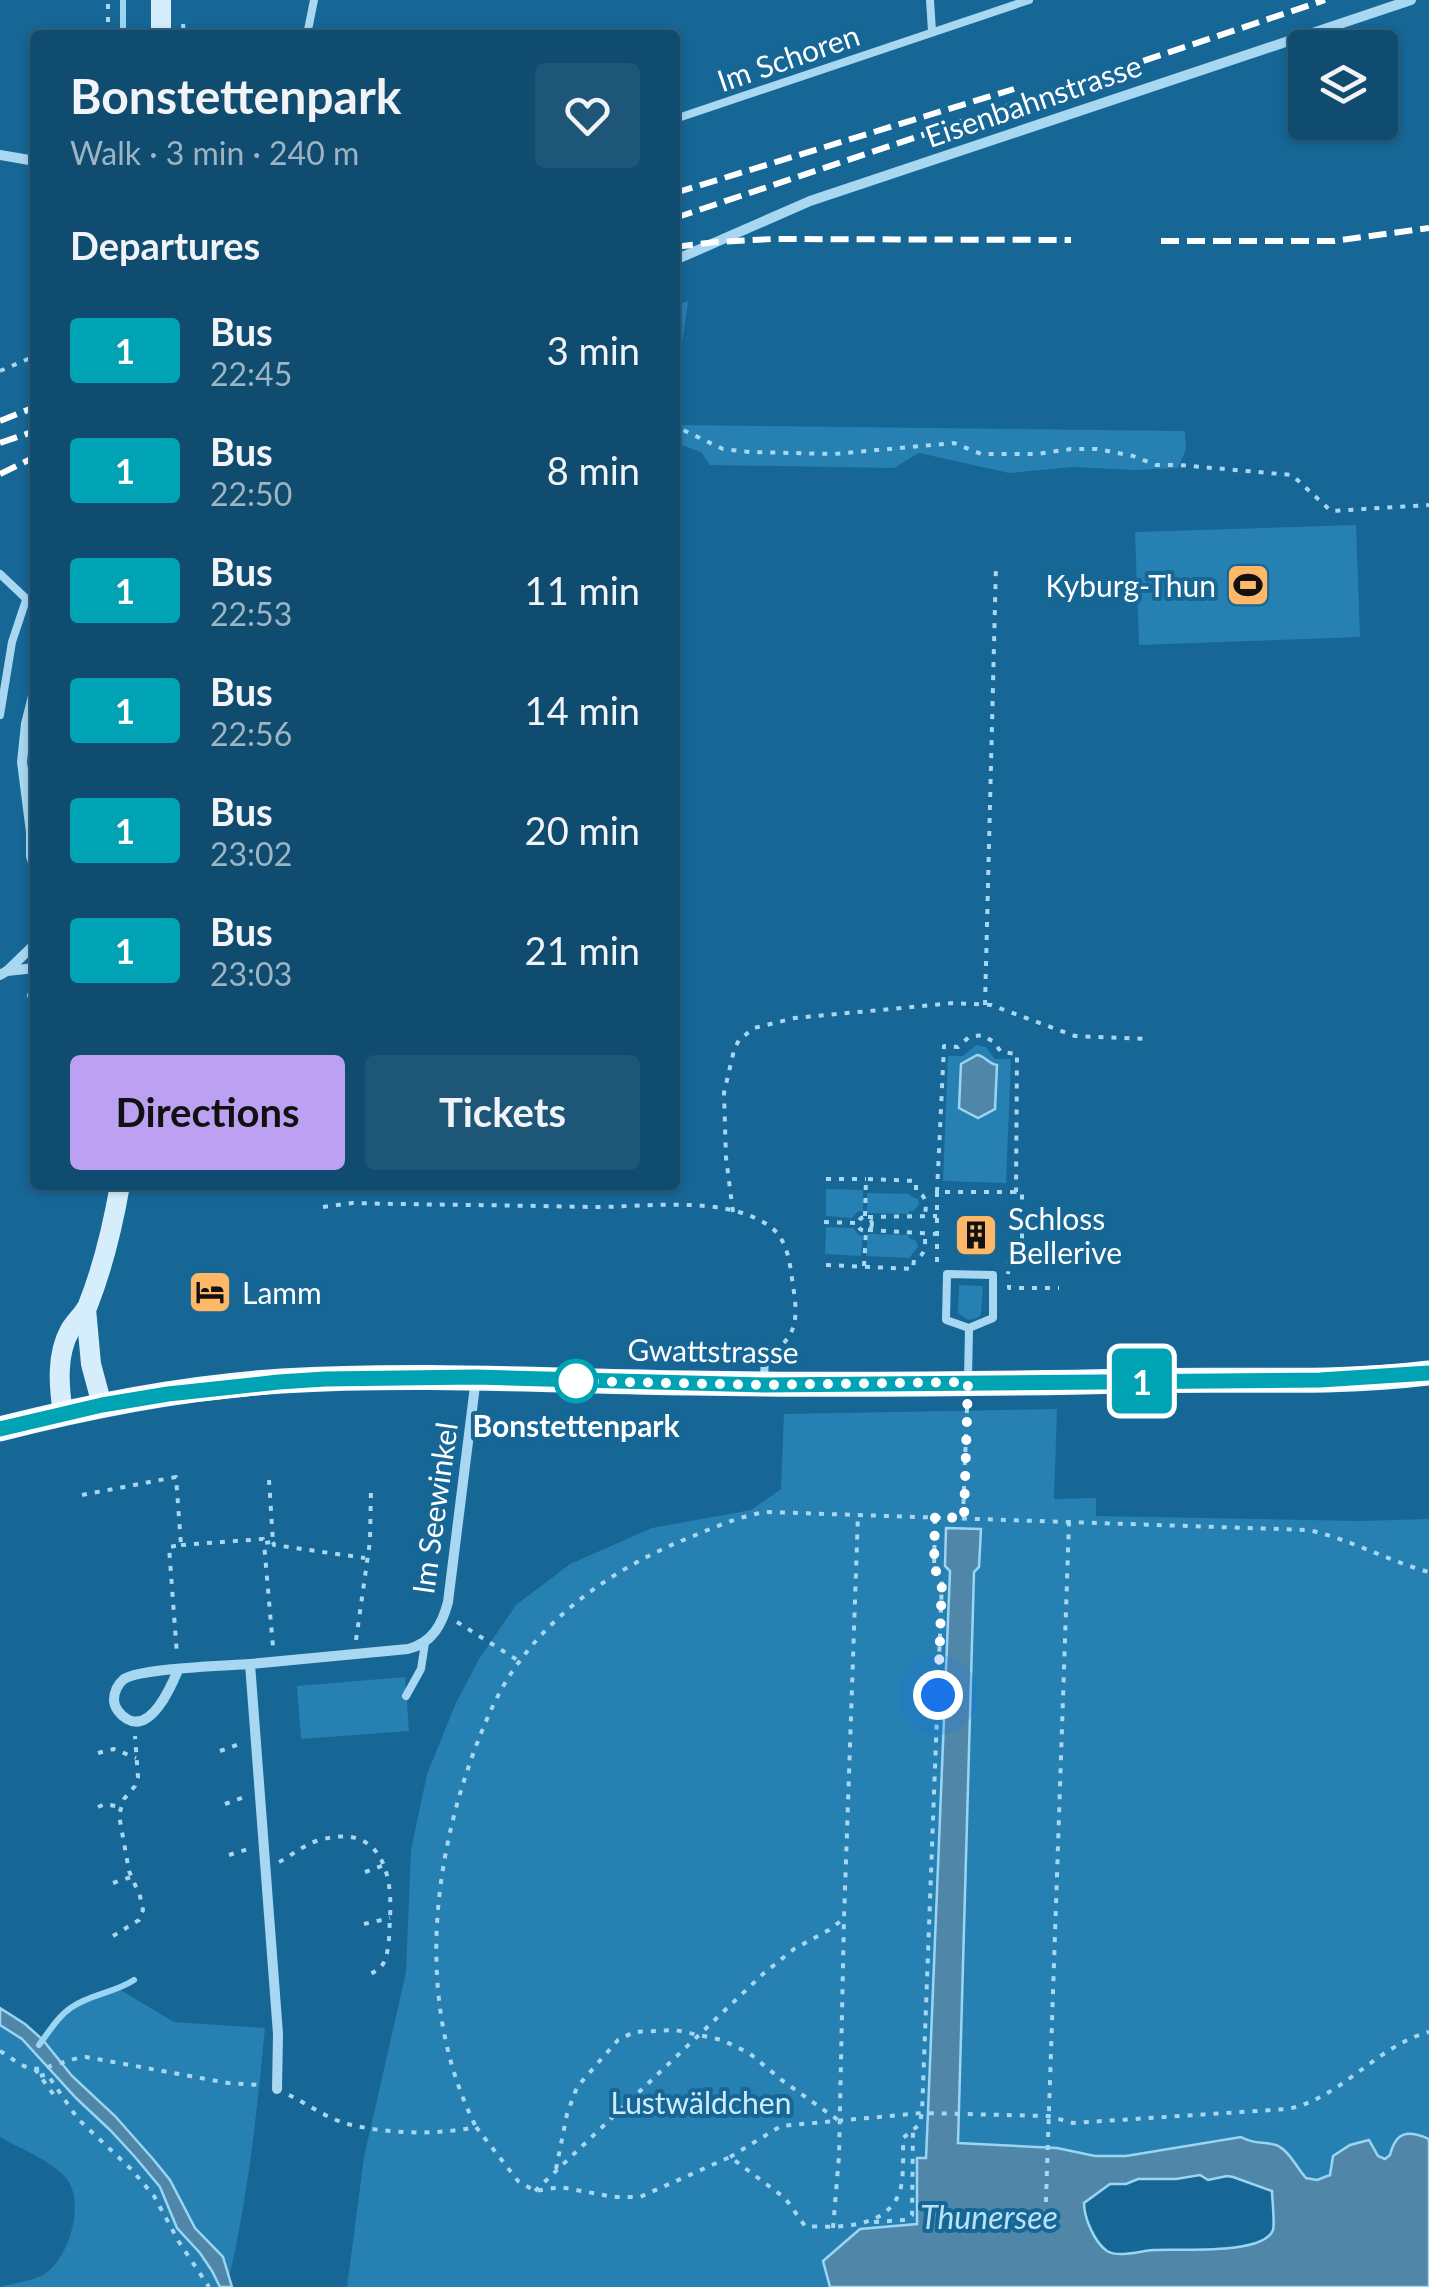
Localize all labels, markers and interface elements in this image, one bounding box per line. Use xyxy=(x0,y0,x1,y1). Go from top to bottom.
street label: Im Schoren xyxy=(712,16,864,98)
map controls xyxy=(1288,30,1398,140)
button: layers xyxy=(1288,30,1398,140)
street label: Eisenbahnstrasse xyxy=(920,46,1146,154)
button: heart xyxy=(535,63,640,168)
text: Bonstettenpark xyxy=(70,67,402,124)
text: Walk · 3 min · 240 m xyxy=(70,133,359,172)
text: Departures xyxy=(70,222,260,268)
text: Bus xyxy=(210,308,273,354)
text: 3 min xyxy=(547,327,640,373)
text: 1 xyxy=(115,329,135,371)
text: 22:45 xyxy=(210,354,292,393)
text: Bus xyxy=(210,428,273,474)
text: 8 min xyxy=(547,447,640,493)
text: 1 xyxy=(115,449,135,491)
text: 22:50 xyxy=(210,474,292,513)
text: Bus xyxy=(210,548,273,594)
sports icon: Kyburg-Thun xyxy=(1225,562,1271,608)
text: 11 min xyxy=(525,567,640,613)
place label: Kyburg-Thun xyxy=(1046,567,1216,603)
text: 1 xyxy=(115,569,135,611)
text: 22:53 xyxy=(210,594,292,633)
text: Bus xyxy=(210,668,273,714)
text: 14 min xyxy=(525,687,640,733)
text: 1 xyxy=(115,689,135,731)
text: 22:56 xyxy=(210,714,292,753)
text: Bus xyxy=(210,788,273,834)
text: 20 min xyxy=(525,807,640,853)
text: 1 xyxy=(115,809,135,851)
text: 23:02 xyxy=(210,834,292,873)
text: Bus xyxy=(210,908,273,954)
text: 21 min xyxy=(525,927,640,973)
text: 1 xyxy=(115,929,135,971)
text: 23:03 xyxy=(210,954,292,993)
button: Directions xyxy=(70,1055,345,1170)
button: Tickets xyxy=(365,1055,640,1170)
place label: Schloss Bellerive xyxy=(1008,1200,1122,1270)
building icon: Schloss Bellerive xyxy=(953,1212,999,1258)
hotel icon: Lamm xyxy=(187,1269,233,1315)
place label: Lamm xyxy=(242,1274,322,1310)
street label: Gwattstrasse xyxy=(627,1331,799,1369)
line badge: 1 xyxy=(1110,1348,1174,1414)
marker: Bonstettenpark xyxy=(555,1360,597,1402)
text: 1 xyxy=(1132,1360,1152,1402)
place label: Bonstettenpark xyxy=(472,1407,681,1443)
street label: Im Seewinkel xyxy=(404,1420,464,1596)
your location xyxy=(913,1670,963,1720)
park label: Lustwäldchen xyxy=(611,2084,791,2120)
water label: Thunersee xyxy=(920,2197,1058,2236)

